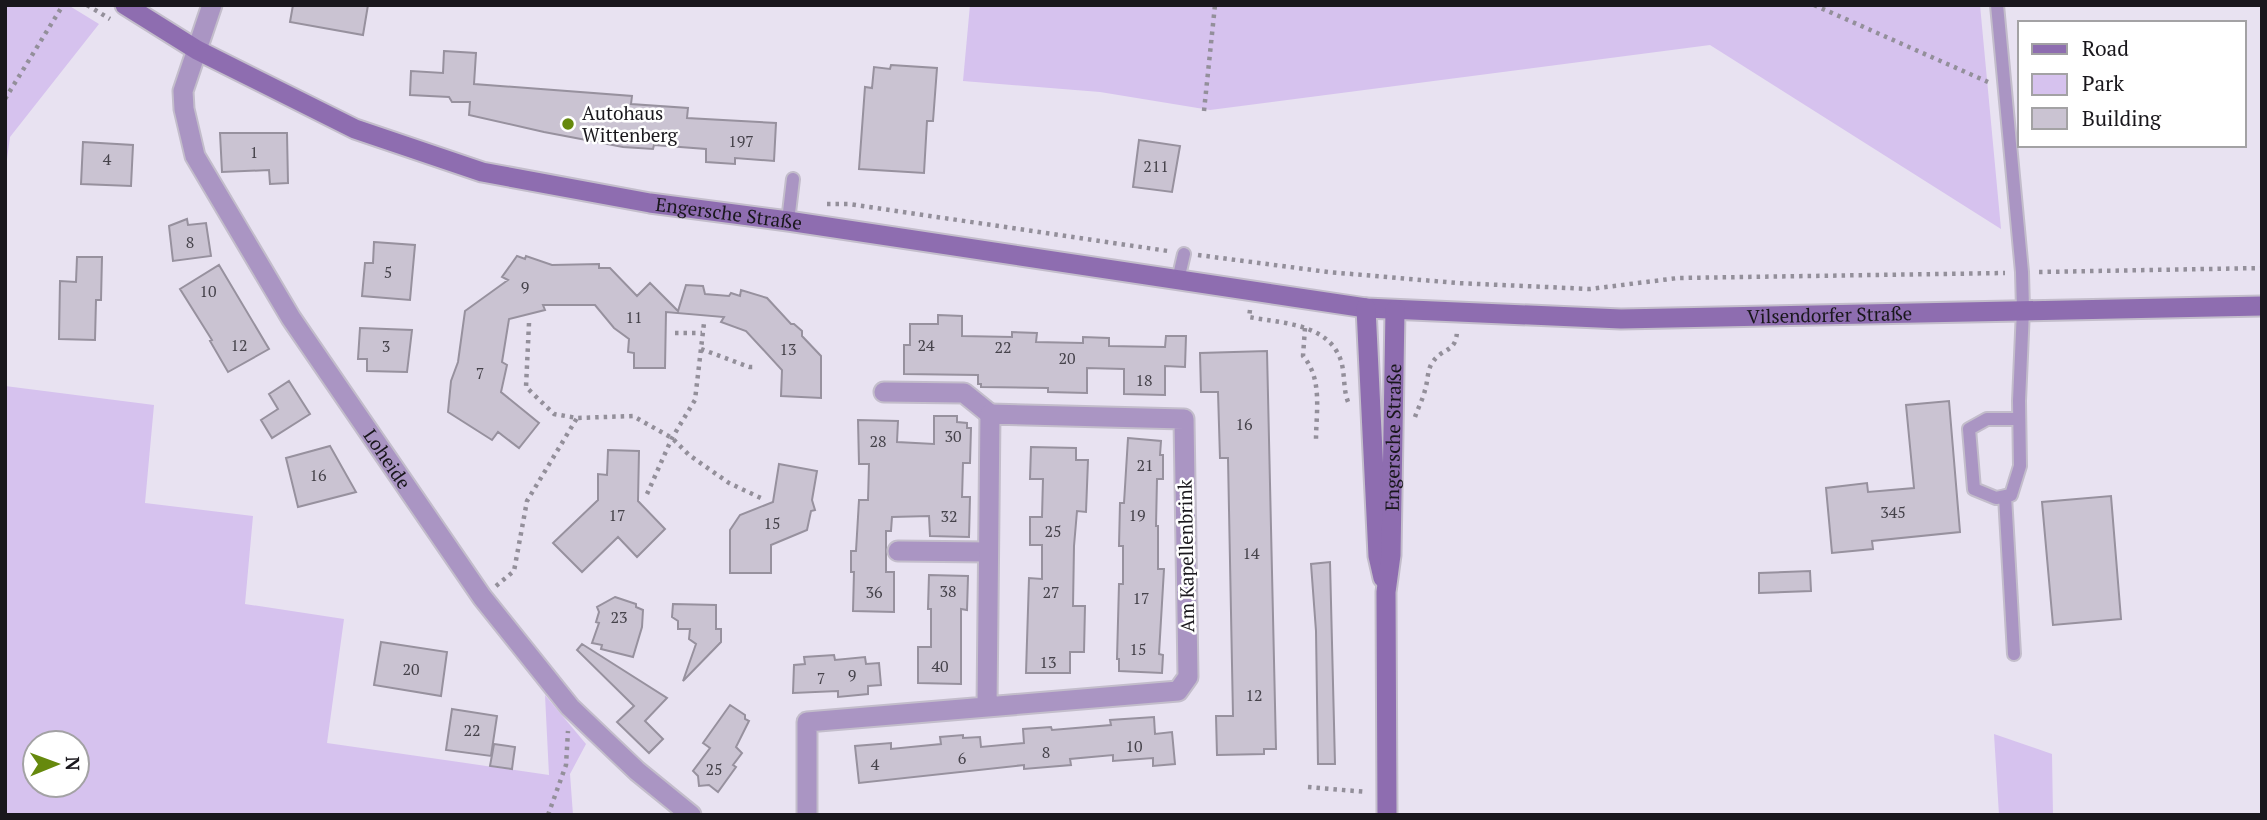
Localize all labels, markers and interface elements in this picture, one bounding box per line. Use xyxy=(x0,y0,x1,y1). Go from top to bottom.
legend xyxy=(2018,21,2246,147)
text: Road xyxy=(2082,34,2129,62)
text: Park xyxy=(2082,69,2124,97)
place label: Autohaus Wittenberg xyxy=(582,100,679,147)
text: Building xyxy=(2082,104,2162,132)
marker: Autohaus Wittenberg xyxy=(560,116,576,132)
house number: 197 xyxy=(728,130,754,152)
house number: 1 xyxy=(250,141,258,163)
house number: 4 xyxy=(103,148,112,170)
house number: 211 xyxy=(1143,155,1169,177)
street label: Engersche Straße xyxy=(654,191,804,235)
house number: 8 xyxy=(186,231,194,253)
house number: 5 xyxy=(384,261,392,283)
house number: 9 xyxy=(521,276,529,298)
house number: 10 xyxy=(199,280,217,302)
street label: Vilsendorfer Straße xyxy=(1747,300,1912,328)
house number: 11 xyxy=(625,306,643,328)
house number: 12 xyxy=(230,334,248,356)
house number: 24 xyxy=(917,334,935,356)
house number: 3 xyxy=(382,335,390,357)
house number: 22 xyxy=(994,336,1012,358)
house number: 13 xyxy=(779,338,797,360)
house number: 20 xyxy=(1058,347,1076,369)
house number: 7 xyxy=(476,362,484,384)
street label: Engersche Straße xyxy=(1379,363,1406,511)
house number: 18 xyxy=(1135,369,1153,391)
house number: 16 xyxy=(1235,413,1253,435)
street label: Loheide xyxy=(358,424,417,493)
house number: 30 xyxy=(944,425,962,447)
house number: 28 xyxy=(869,430,887,452)
house number: 21 xyxy=(1136,454,1154,476)
house number: 16 xyxy=(309,464,327,486)
street label: Am Kapellenbrink xyxy=(1172,479,1199,633)
house number: 345 xyxy=(1880,501,1906,523)
house number: 17 xyxy=(608,504,626,526)
house number: 19 xyxy=(1128,504,1146,526)
house number: 32 xyxy=(940,505,958,527)
house number: 15 xyxy=(763,512,781,534)
house number: 25 xyxy=(1044,520,1062,542)
house number: 14 xyxy=(1242,542,1260,564)
house number: 38 xyxy=(939,580,957,602)
house number: 36 xyxy=(865,581,883,603)
house number: 27 xyxy=(1042,581,1060,603)
house number: 17 xyxy=(1132,587,1150,609)
house number: 23 xyxy=(610,606,628,628)
house number: 15 xyxy=(1129,638,1147,660)
house number: 13 xyxy=(1039,651,1057,673)
house number: 40 xyxy=(931,655,949,677)
house number: 20 xyxy=(402,658,420,680)
house number: 9 xyxy=(848,664,856,686)
house number: 7 xyxy=(817,667,825,689)
house number: 12 xyxy=(1245,684,1263,706)
house number: 22 xyxy=(463,719,481,741)
north arrow xyxy=(21,729,91,799)
house number: 10 xyxy=(1125,735,1143,757)
house number: 8 xyxy=(1042,741,1050,763)
house number: 6 xyxy=(958,747,967,769)
house number: 4 xyxy=(871,753,880,775)
text: N xyxy=(61,756,86,772)
house number: 25 xyxy=(705,758,723,780)

